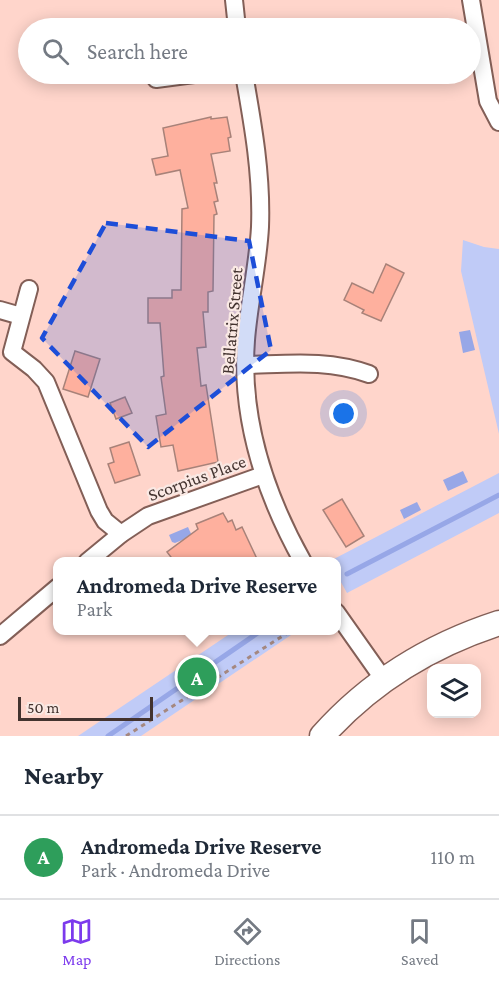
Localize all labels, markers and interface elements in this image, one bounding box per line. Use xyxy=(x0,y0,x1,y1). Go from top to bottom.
search box xyxy=(18,18,481,84)
icon: search xyxy=(39,35,72,68)
text: Search here xyxy=(87,39,188,64)
street label: Bellatrix Street xyxy=(217,266,247,375)
your location xyxy=(329,399,358,428)
street label: Scorpius Place xyxy=(145,451,249,505)
popup xyxy=(53,557,341,635)
text: Andromeda Drive Reserve xyxy=(77,573,317,598)
text: Park xyxy=(77,598,112,620)
pin: A xyxy=(178,654,216,700)
map controls xyxy=(427,664,481,718)
button: layers xyxy=(427,664,481,718)
scale bar xyxy=(18,694,153,722)
text: 50 m xyxy=(27,699,59,716)
text: Nearby xyxy=(24,761,103,790)
text: Andromeda Drive Reserve xyxy=(81,834,321,859)
text: A xyxy=(38,846,49,868)
text: 110 m xyxy=(431,846,475,868)
text: Park · Andromeda Drive xyxy=(81,859,270,881)
tab: Map xyxy=(60,915,93,968)
tab: Directions xyxy=(214,915,280,968)
tab: Saved xyxy=(401,915,439,968)

